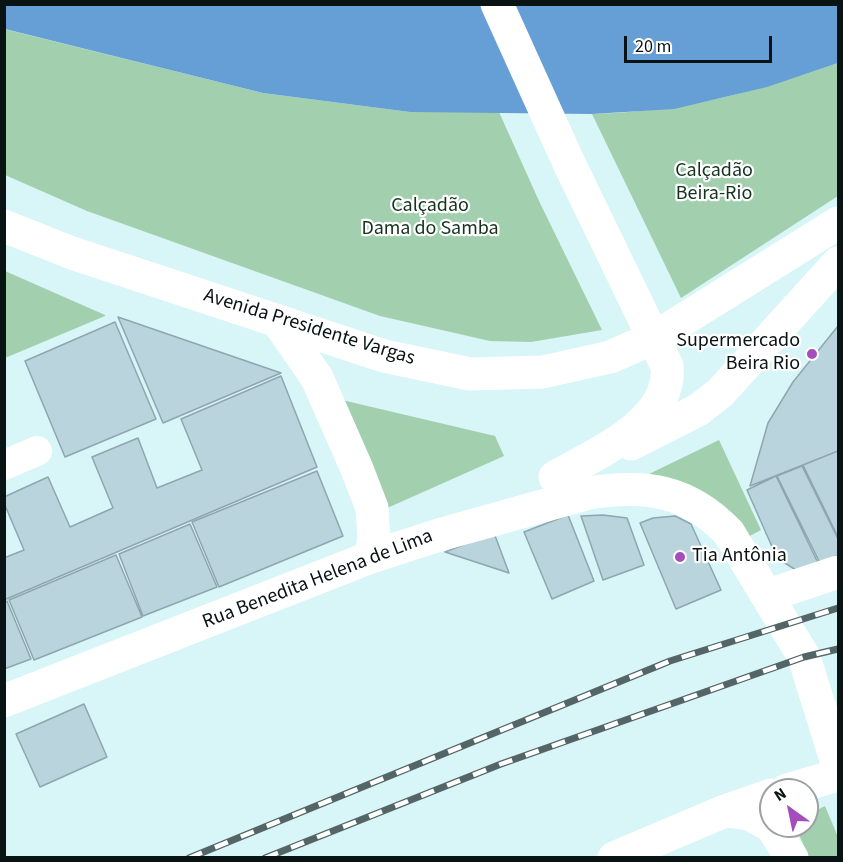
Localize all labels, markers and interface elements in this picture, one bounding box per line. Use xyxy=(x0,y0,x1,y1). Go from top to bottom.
scale bar xyxy=(627,24,776,62)
text: 20 m xyxy=(635,34,671,59)
park label: Calçadão Beira-Rio xyxy=(675,160,753,207)
park label: Calçadão Dama do Samba xyxy=(361,195,499,242)
street label: Avenida Presidente Vargas xyxy=(201,284,417,372)
place label: Supermercado Beira Rio xyxy=(676,330,800,377)
marker: Supermercado Beira Rio xyxy=(805,347,819,361)
street label: Rua Benedita Helena de Lima xyxy=(200,525,436,635)
place label: Tia Antônia xyxy=(692,545,787,569)
marker: Tia Antônia xyxy=(673,550,687,564)
north arrow xyxy=(759,778,819,838)
text: N xyxy=(770,782,791,807)

